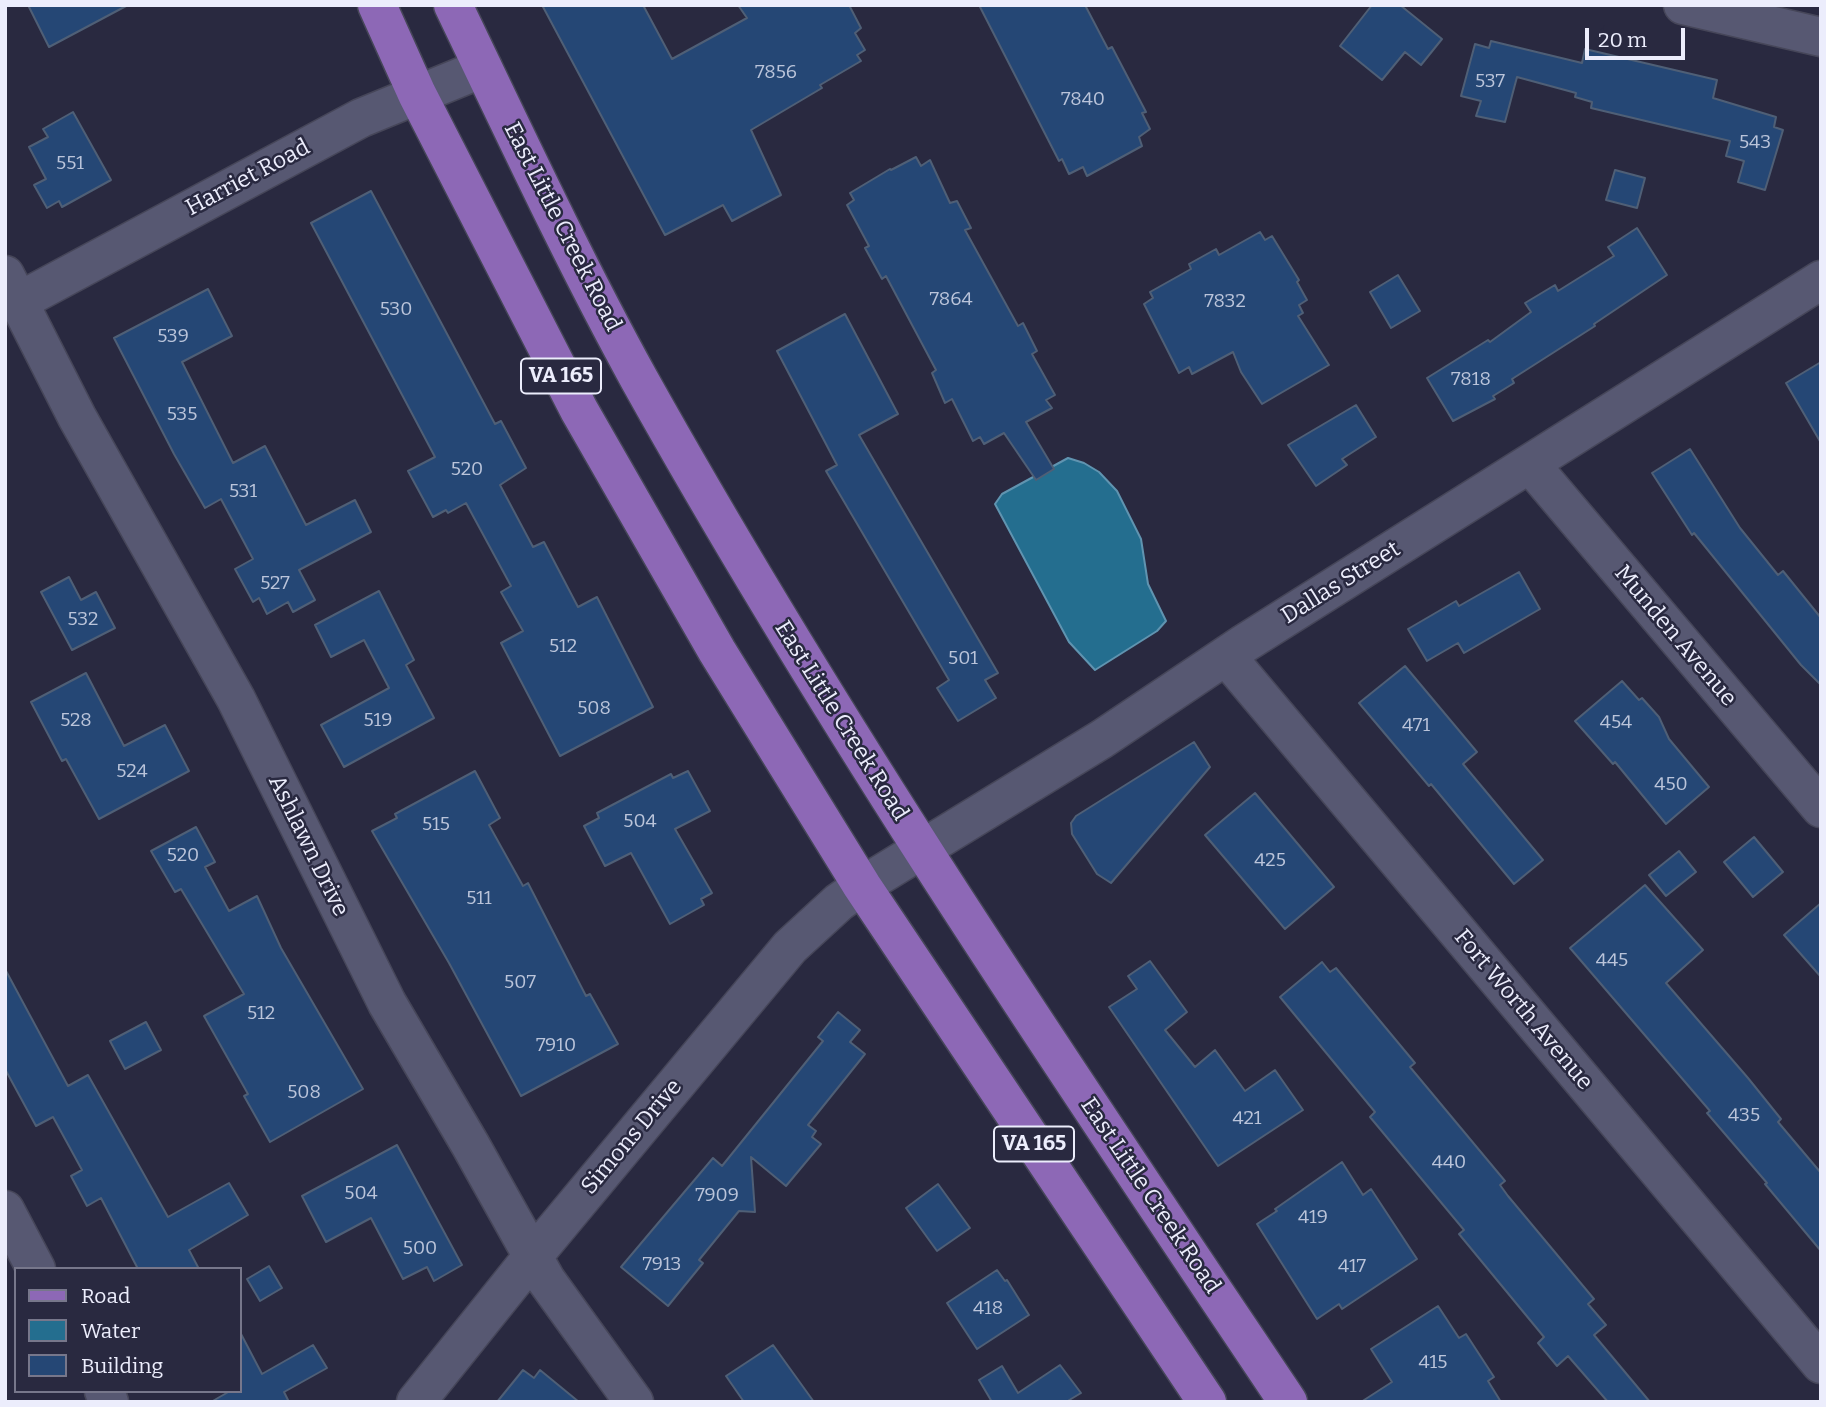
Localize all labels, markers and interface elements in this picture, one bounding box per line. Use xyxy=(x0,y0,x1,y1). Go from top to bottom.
scale bar xyxy=(1588,14,1688,58)
text: 20 m xyxy=(1598,27,1647,53)
house number: 7856 xyxy=(755,62,797,84)
house number: 537 xyxy=(1475,71,1505,93)
house number: 7840 xyxy=(1061,89,1105,111)
street label: East Little Creek Road xyxy=(497,118,627,336)
house number: 543 xyxy=(1739,132,1771,154)
street label: Harriet Road xyxy=(181,134,315,222)
house number: 551 xyxy=(56,153,84,175)
house number: 7864 xyxy=(930,289,972,311)
house number: 7832 xyxy=(1204,291,1246,313)
house number: 530 xyxy=(380,299,412,321)
house number: 539 xyxy=(157,326,189,348)
road number: VA 165 xyxy=(521,358,601,394)
house number: 7818 xyxy=(1451,369,1491,391)
house number: 535 xyxy=(167,404,197,426)
house number: 520 xyxy=(451,459,483,481)
house number: 531 xyxy=(229,481,257,503)
street label: Dallas Street xyxy=(1277,536,1405,630)
street label: Munden Avenue xyxy=(1608,560,1742,712)
house number: 527 xyxy=(260,573,290,595)
house number: 532 xyxy=(68,609,98,631)
street label: East Little Creek Road xyxy=(768,616,914,826)
house number: 512 xyxy=(549,636,577,658)
house number: 501 xyxy=(948,648,978,670)
house number: 508 xyxy=(577,698,611,720)
house number: 528 xyxy=(60,710,92,732)
house number: 519 xyxy=(364,710,392,732)
house number: 454 xyxy=(1600,712,1632,734)
house number: 471 xyxy=(1402,715,1430,737)
house number: 524 xyxy=(116,761,148,783)
street label: Ashlawn Drive xyxy=(262,771,354,921)
house number: 450 xyxy=(1654,774,1688,796)
house number: 504 xyxy=(623,811,657,833)
house number: 515 xyxy=(422,814,450,836)
house number: 520 xyxy=(167,845,199,867)
house number: 425 xyxy=(1254,850,1286,872)
house number: 511 xyxy=(466,888,492,910)
street label: Fort Worth Avenue xyxy=(1448,924,1598,1096)
house number: 445 xyxy=(1596,950,1628,972)
house number: 507 xyxy=(504,972,536,994)
house number: 512 xyxy=(247,1003,275,1025)
house number: 7910 xyxy=(536,1035,576,1057)
street label: Simons Drive xyxy=(576,1074,688,1200)
house number: 508 xyxy=(287,1082,321,1104)
street label: East Little Creek Road xyxy=(1074,1093,1226,1299)
house number: 435 xyxy=(1728,1105,1760,1127)
house number: 421 xyxy=(1232,1108,1262,1130)
road number: VA 165 xyxy=(994,1126,1074,1162)
house number: 440 xyxy=(1432,1152,1466,1174)
house number: 504 xyxy=(344,1183,378,1205)
house number: 7909 xyxy=(695,1185,739,1207)
house number: 419 xyxy=(1298,1207,1328,1229)
house number: 500 xyxy=(403,1238,437,1260)
house number: 7913 xyxy=(643,1254,681,1276)
house number: 417 xyxy=(1338,1256,1366,1278)
legend xyxy=(14,1267,242,1393)
text: Road xyxy=(81,1283,130,1309)
house number: 418 xyxy=(973,1298,1003,1320)
text: Water xyxy=(81,1318,140,1344)
house number: 415 xyxy=(1419,1352,1447,1374)
text: Building xyxy=(81,1353,163,1379)

